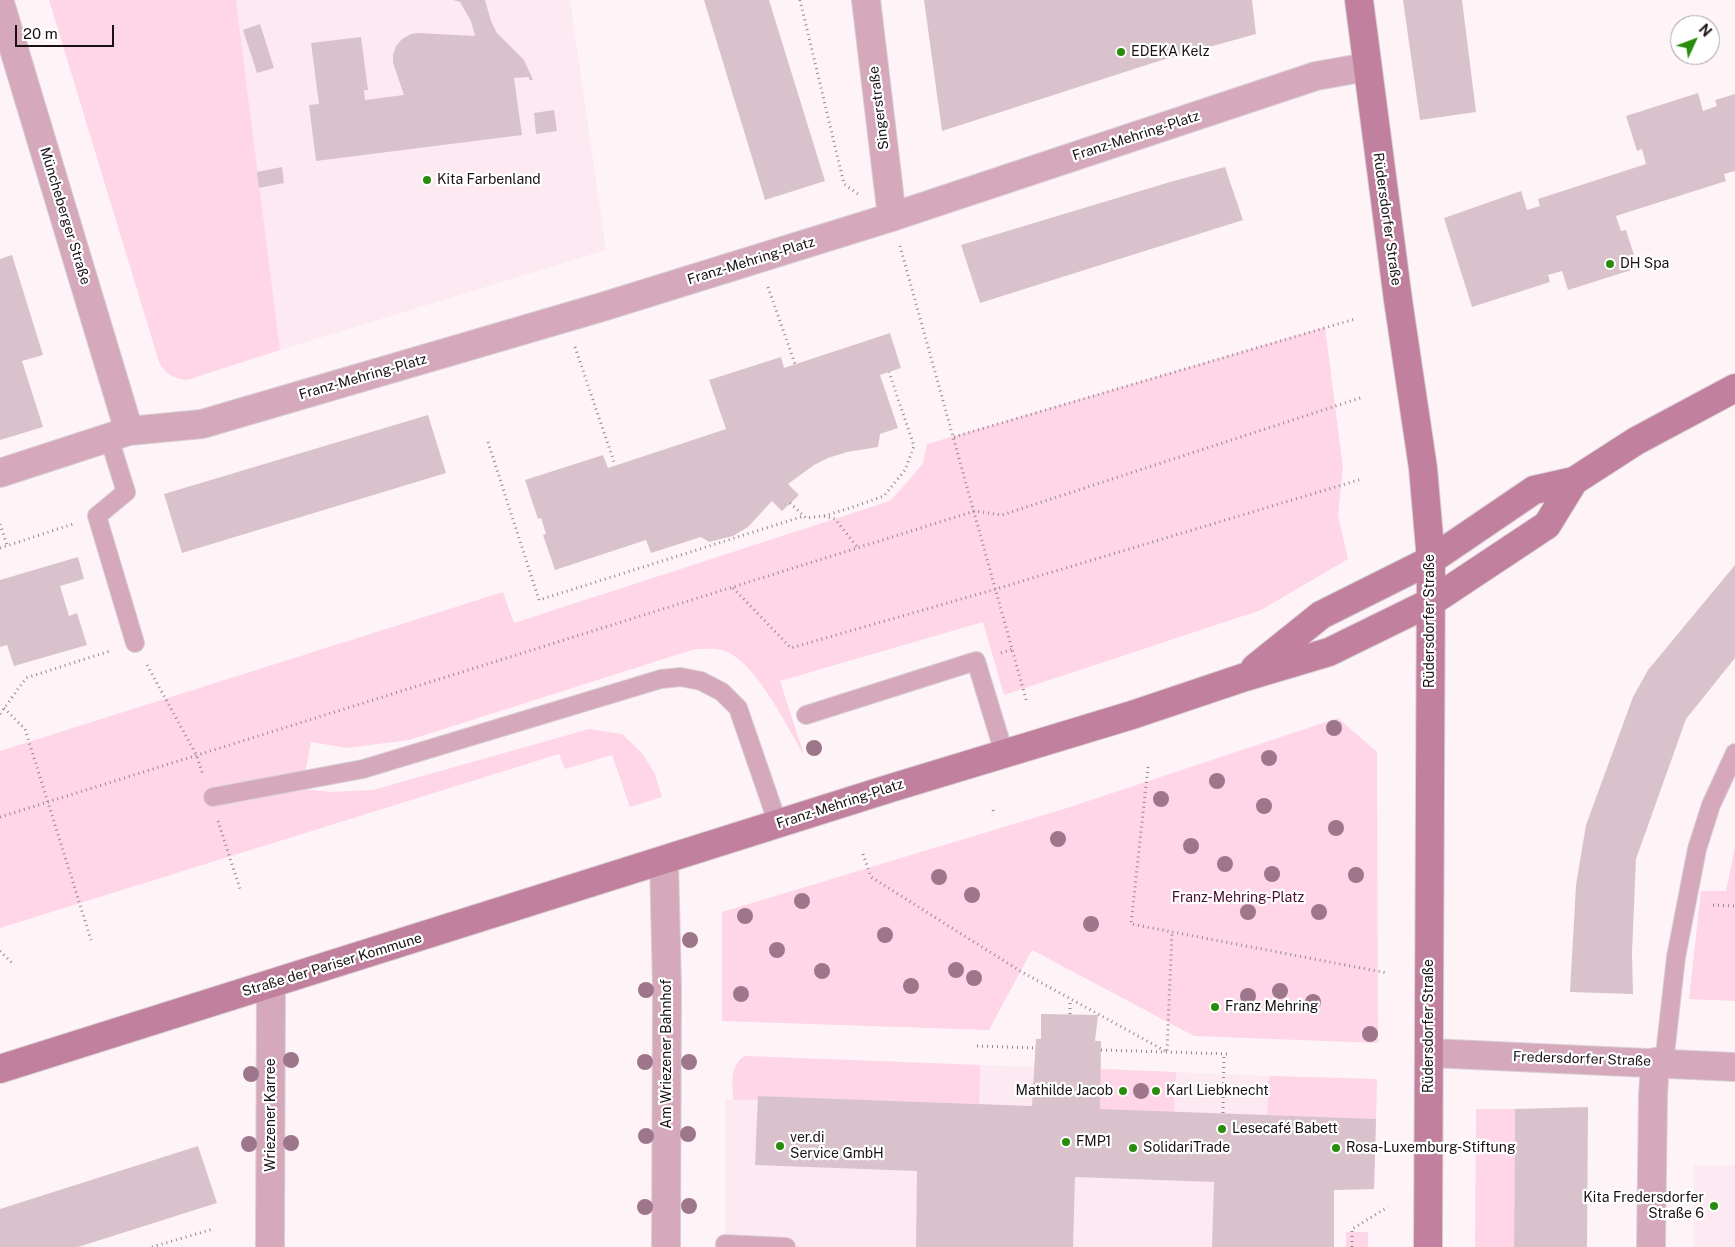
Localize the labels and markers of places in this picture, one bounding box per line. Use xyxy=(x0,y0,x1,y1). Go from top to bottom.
place label: EDEKA Kelz xyxy=(1131,44,1209,60)
marker: EDEKA Kelz xyxy=(1115,46,1127,58)
place label: Kita Farbenland xyxy=(437,172,541,188)
marker: Kita Farbenland xyxy=(421,174,433,186)
place label: DH Spa xyxy=(1620,256,1669,272)
marker: DH Spa xyxy=(1604,258,1616,270)
place label: Franz Mehring xyxy=(1225,999,1319,1015)
marker: Franz Mehring xyxy=(1209,1001,1221,1013)
place label: Mathilde Jacob xyxy=(1016,1083,1113,1099)
place label: Karl Liebknecht xyxy=(1166,1083,1269,1099)
marker: Mathilde Jacob xyxy=(1117,1085,1129,1097)
marker: Karl Liebknecht xyxy=(1150,1085,1162,1097)
place label: Lesecafé Babett xyxy=(1232,1121,1338,1137)
marker: Lesecafé Babett xyxy=(1216,1123,1228,1135)
place label: ver.di Service GmbH xyxy=(790,1130,884,1162)
place label: FMP1 xyxy=(1076,1134,1111,1150)
marker: FMP1 xyxy=(1060,1136,1072,1148)
marker: ver.di Service GmbH xyxy=(774,1140,786,1152)
place label: SolidariTrade xyxy=(1143,1140,1230,1156)
place label: Rosa-Luxemburg-Stiftung xyxy=(1346,1140,1516,1156)
marker: SolidariTrade xyxy=(1127,1142,1139,1154)
marker: Rosa-Luxemburg-Stiftung xyxy=(1330,1142,1342,1154)
place label: Kita Fredersdorfer Straße 6 xyxy=(1583,1190,1704,1222)
marker: Kita Fredersdorfer Straße 6 xyxy=(1708,1200,1720,1212)

